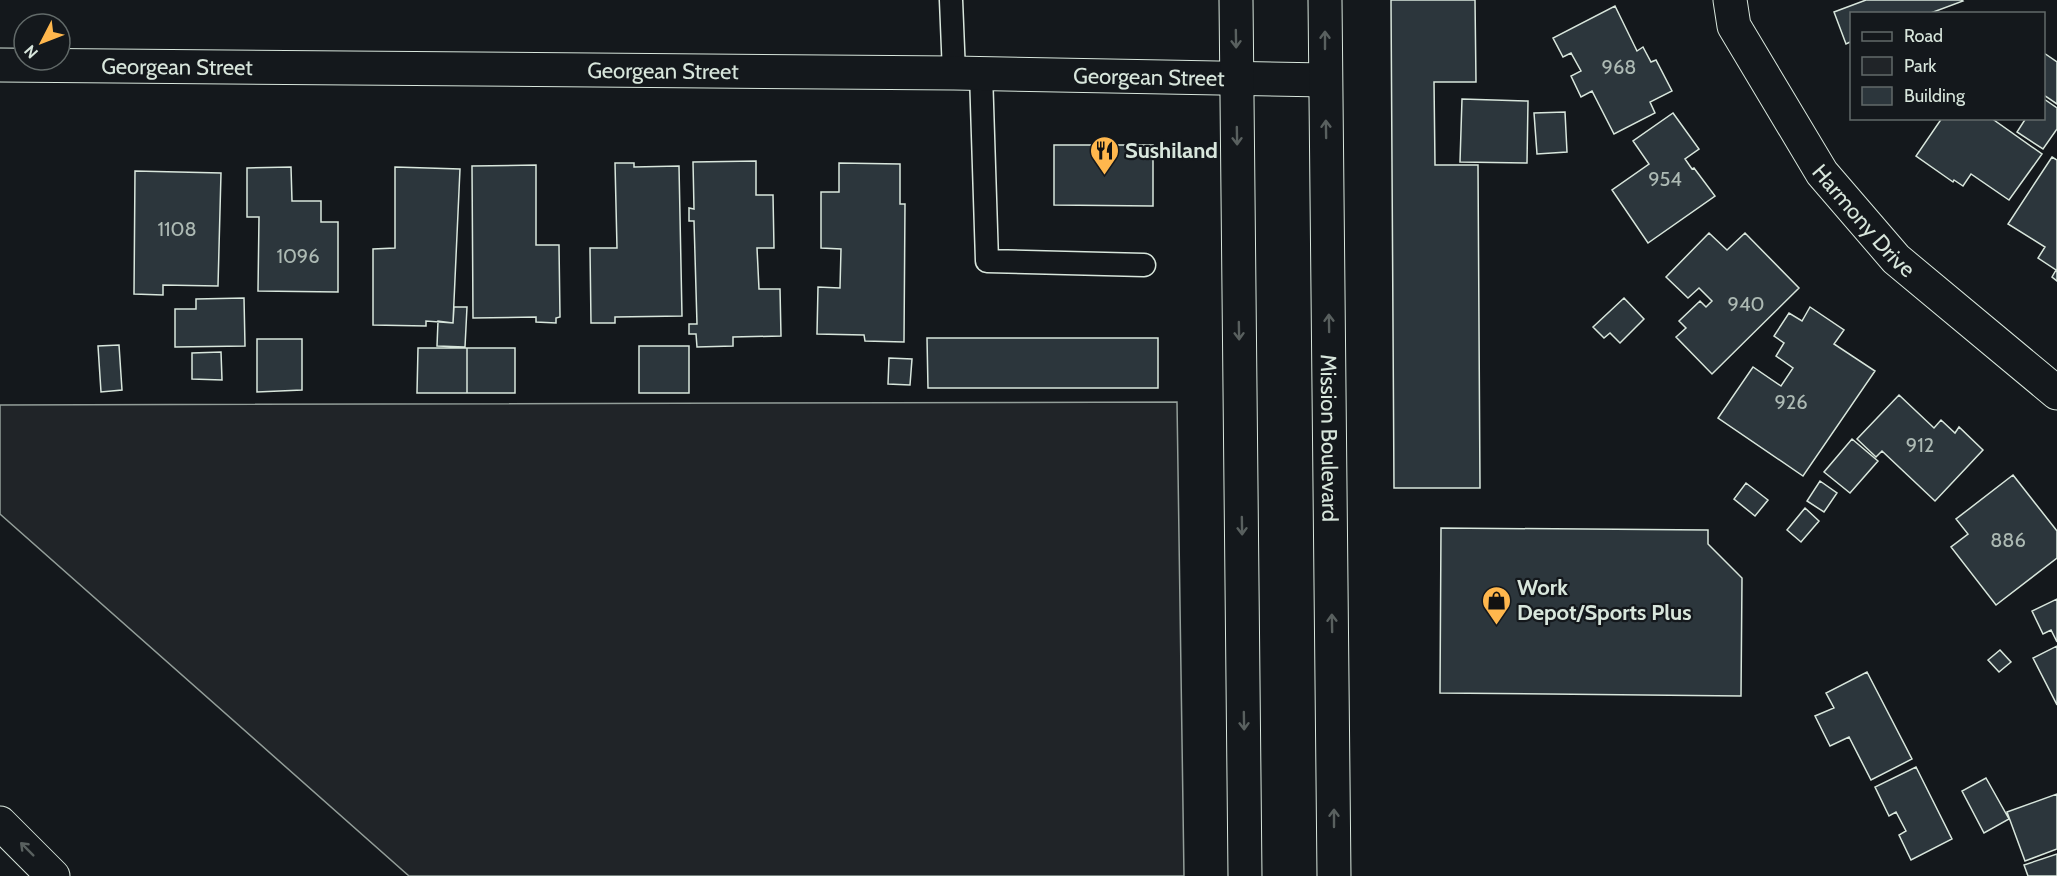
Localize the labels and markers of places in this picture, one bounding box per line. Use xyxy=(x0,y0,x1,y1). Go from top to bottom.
restaurant icon: Sushiland xyxy=(1088,134,1120,176)
place label: Sushiland xyxy=(1125,137,1218,164)
place label: Work Depot/Sports Plus xyxy=(1517,574,1691,626)
shop icon: Work Depot/Sports Plus xyxy=(1480,584,1512,626)

